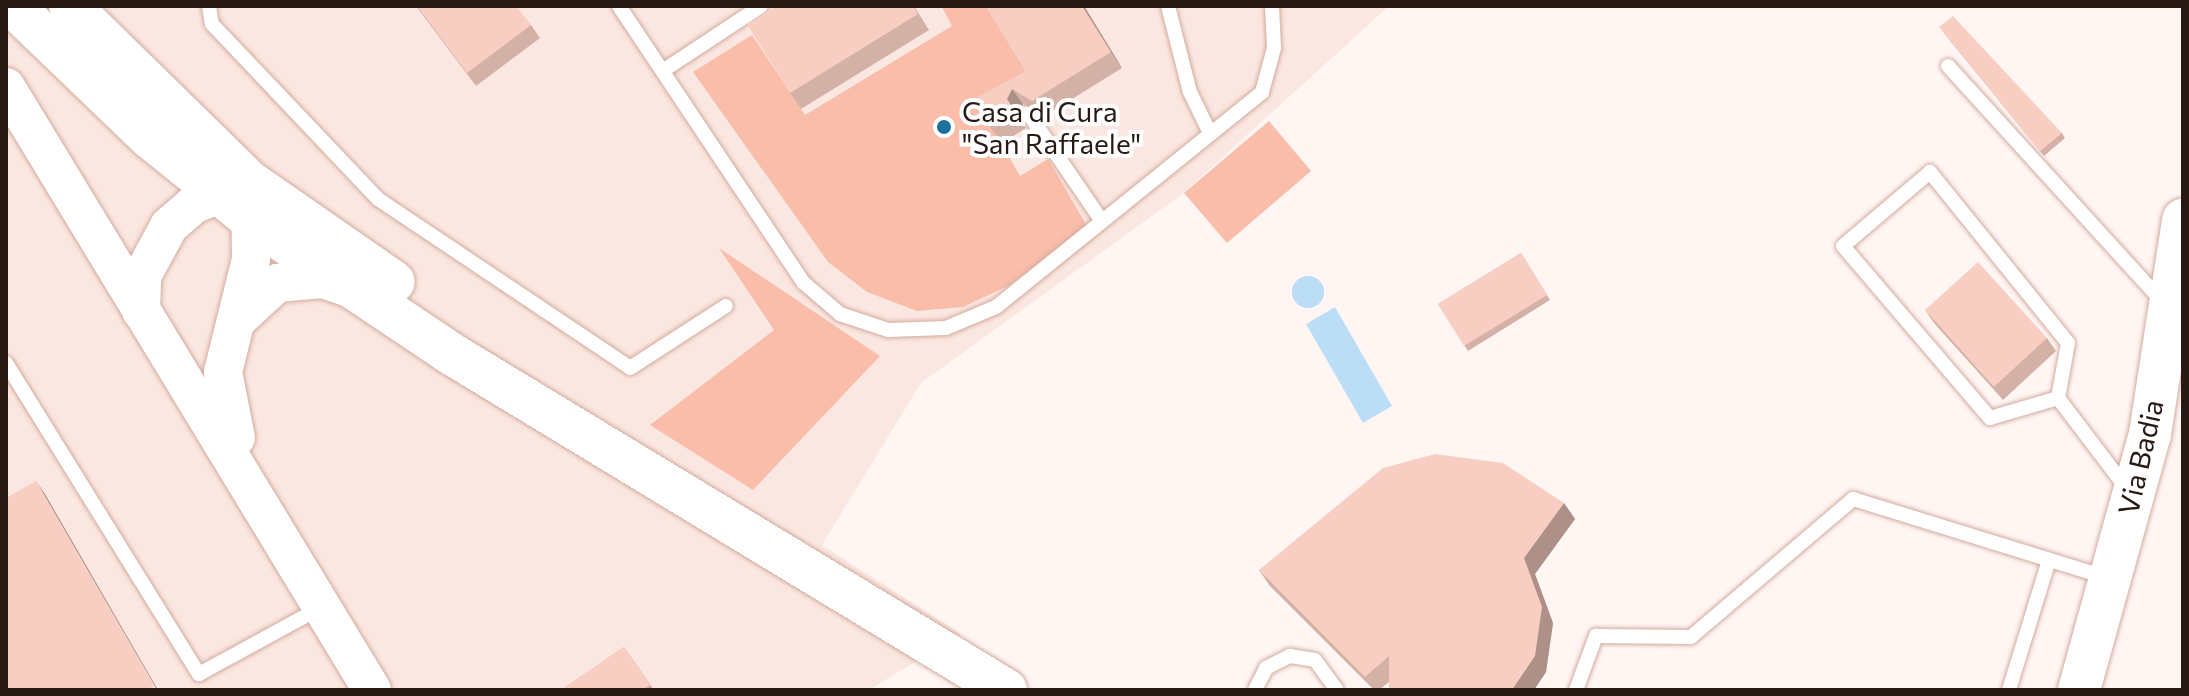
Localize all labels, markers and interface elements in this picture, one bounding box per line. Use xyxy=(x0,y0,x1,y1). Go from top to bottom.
place label: Casa di Cura "San Raffaele" xyxy=(962,94,1141,160)
marker: Casa di Cura "San Raffaele" xyxy=(933,116,955,138)
street label: Via Badia xyxy=(2110,396,2170,518)

